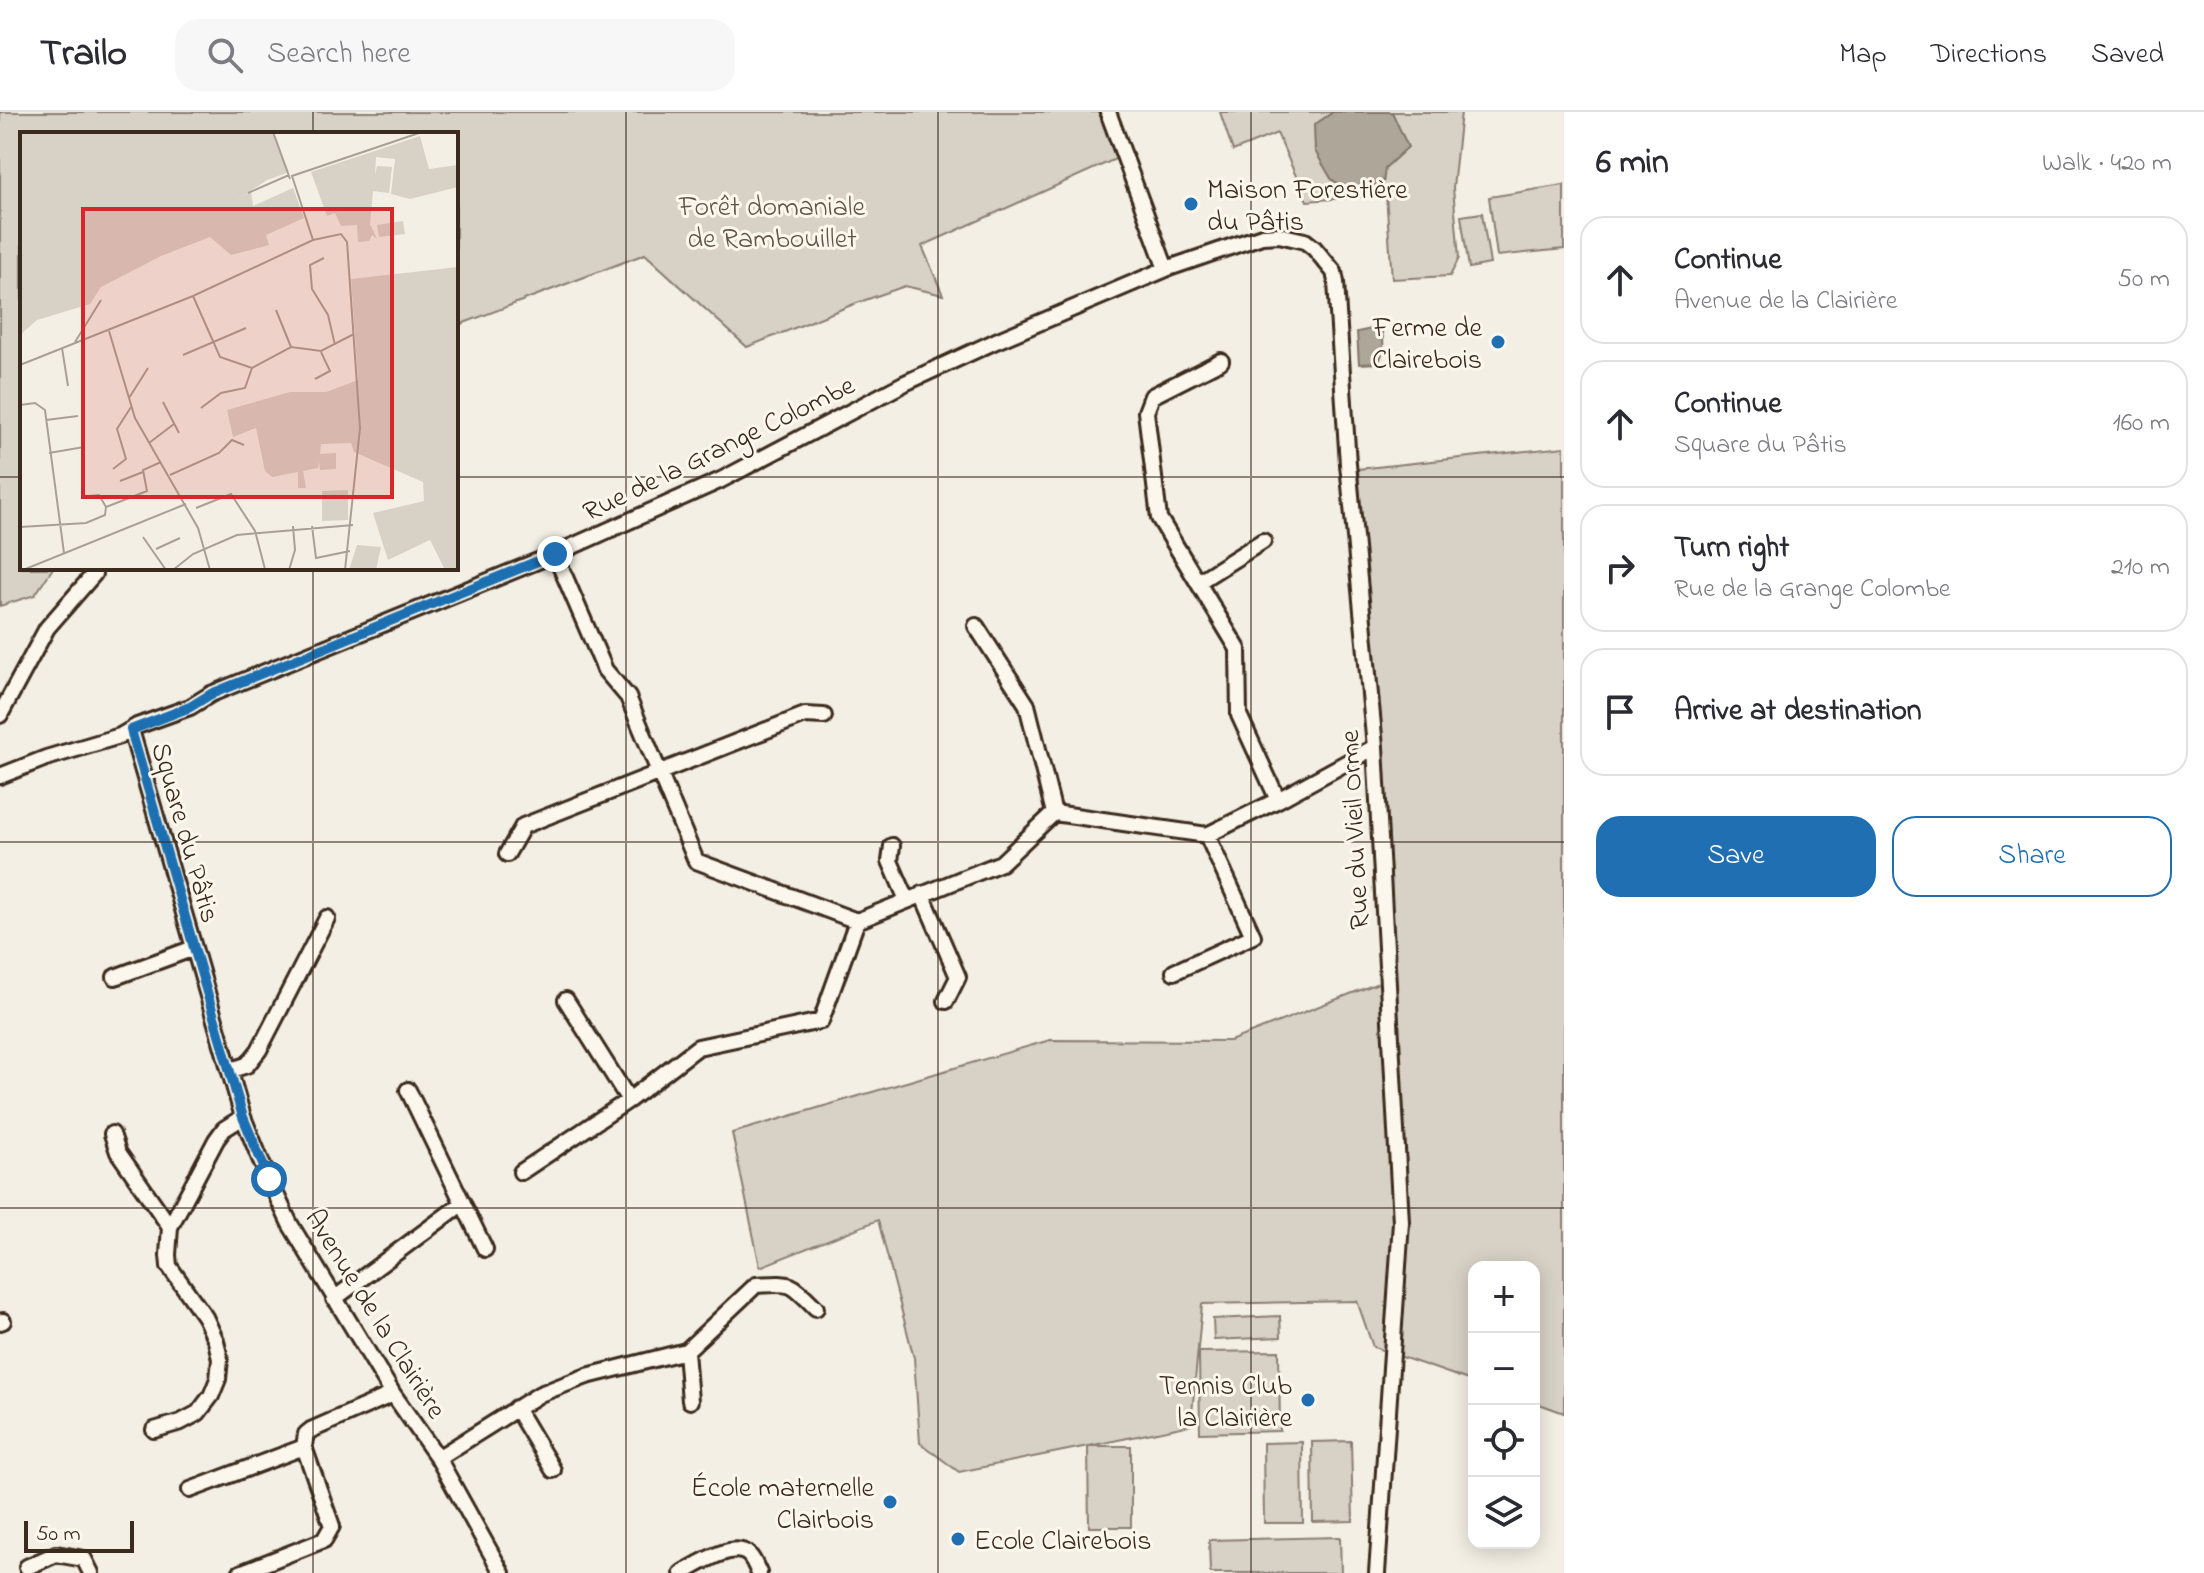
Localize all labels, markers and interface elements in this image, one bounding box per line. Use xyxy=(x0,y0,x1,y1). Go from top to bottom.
search box xyxy=(175,19,735,91)
text: Trailo xyxy=(40,27,127,83)
icon: search xyxy=(203,33,247,77)
text: Search here xyxy=(267,33,411,77)
text: Map xyxy=(1839,35,1887,76)
text: Directions xyxy=(1931,35,2047,76)
text: Saved xyxy=(2091,35,2164,76)
inset map xyxy=(20,132,458,570)
text: 6 min xyxy=(1596,139,1669,189)
text: Walk · 420 m xyxy=(2042,145,2172,183)
place label: Maison Forestière du Pâtis xyxy=(1207,171,1408,244)
park label: Forêt domaniale de Rambouillet xyxy=(678,188,866,261)
marker: Maison Forestière du Pâtis xyxy=(1182,195,1200,213)
text: Continue xyxy=(1674,239,1782,283)
icon: ahead xyxy=(1598,258,1642,302)
text: 50 m xyxy=(2117,261,2170,299)
text: Avenue de la Clairière xyxy=(1674,283,1897,321)
place label: Ferme de Clairebois xyxy=(1372,309,1482,382)
marker: Ferme de Clairebois xyxy=(1489,333,1507,351)
street label: Rue de la Grange Colombe xyxy=(577,366,863,534)
text: Continue xyxy=(1674,383,1782,427)
icon: ahead xyxy=(1598,402,1642,446)
text: 160 m xyxy=(2112,405,2170,443)
text: Square du Pâtis xyxy=(1674,427,1847,465)
text: Turn right xyxy=(1674,527,1789,571)
route end xyxy=(537,536,573,572)
icon: right xyxy=(1598,546,1642,590)
text: 210 m xyxy=(2111,549,2170,587)
text: Rue de la Grange Colombe xyxy=(1674,571,1951,609)
icon: arrive xyxy=(1598,690,1642,734)
text: Arrive at destination xyxy=(1674,690,1922,734)
street label: Rue du Vieil Orme xyxy=(1331,728,1382,931)
street label: Square du Pâtis xyxy=(138,738,229,928)
button: Save xyxy=(1596,816,1876,897)
button: Share xyxy=(1892,816,2172,897)
route start xyxy=(251,1161,287,1197)
street label: Avenue de la Clairière xyxy=(293,1202,455,1428)
map controls xyxy=(1468,1261,1540,1549)
button: + xyxy=(1468,1261,1540,1333)
button: − xyxy=(1468,1333,1540,1405)
place label: Tennis Club la Clairière xyxy=(1159,1367,1292,1440)
marker: Tennis Club la Clairière xyxy=(1299,1391,1317,1409)
button: locate xyxy=(1468,1405,1540,1477)
place label: École maternelle Clairbois xyxy=(691,1469,874,1542)
button: layers xyxy=(1468,1477,1540,1549)
marker: École maternelle Clairbois xyxy=(881,1493,899,1511)
scale bar xyxy=(24,1517,134,1553)
text: 50 m xyxy=(36,1519,81,1551)
place label: Ecole Clairebois xyxy=(974,1522,1151,1563)
marker: Ecole Clairebois xyxy=(949,1530,967,1548)

